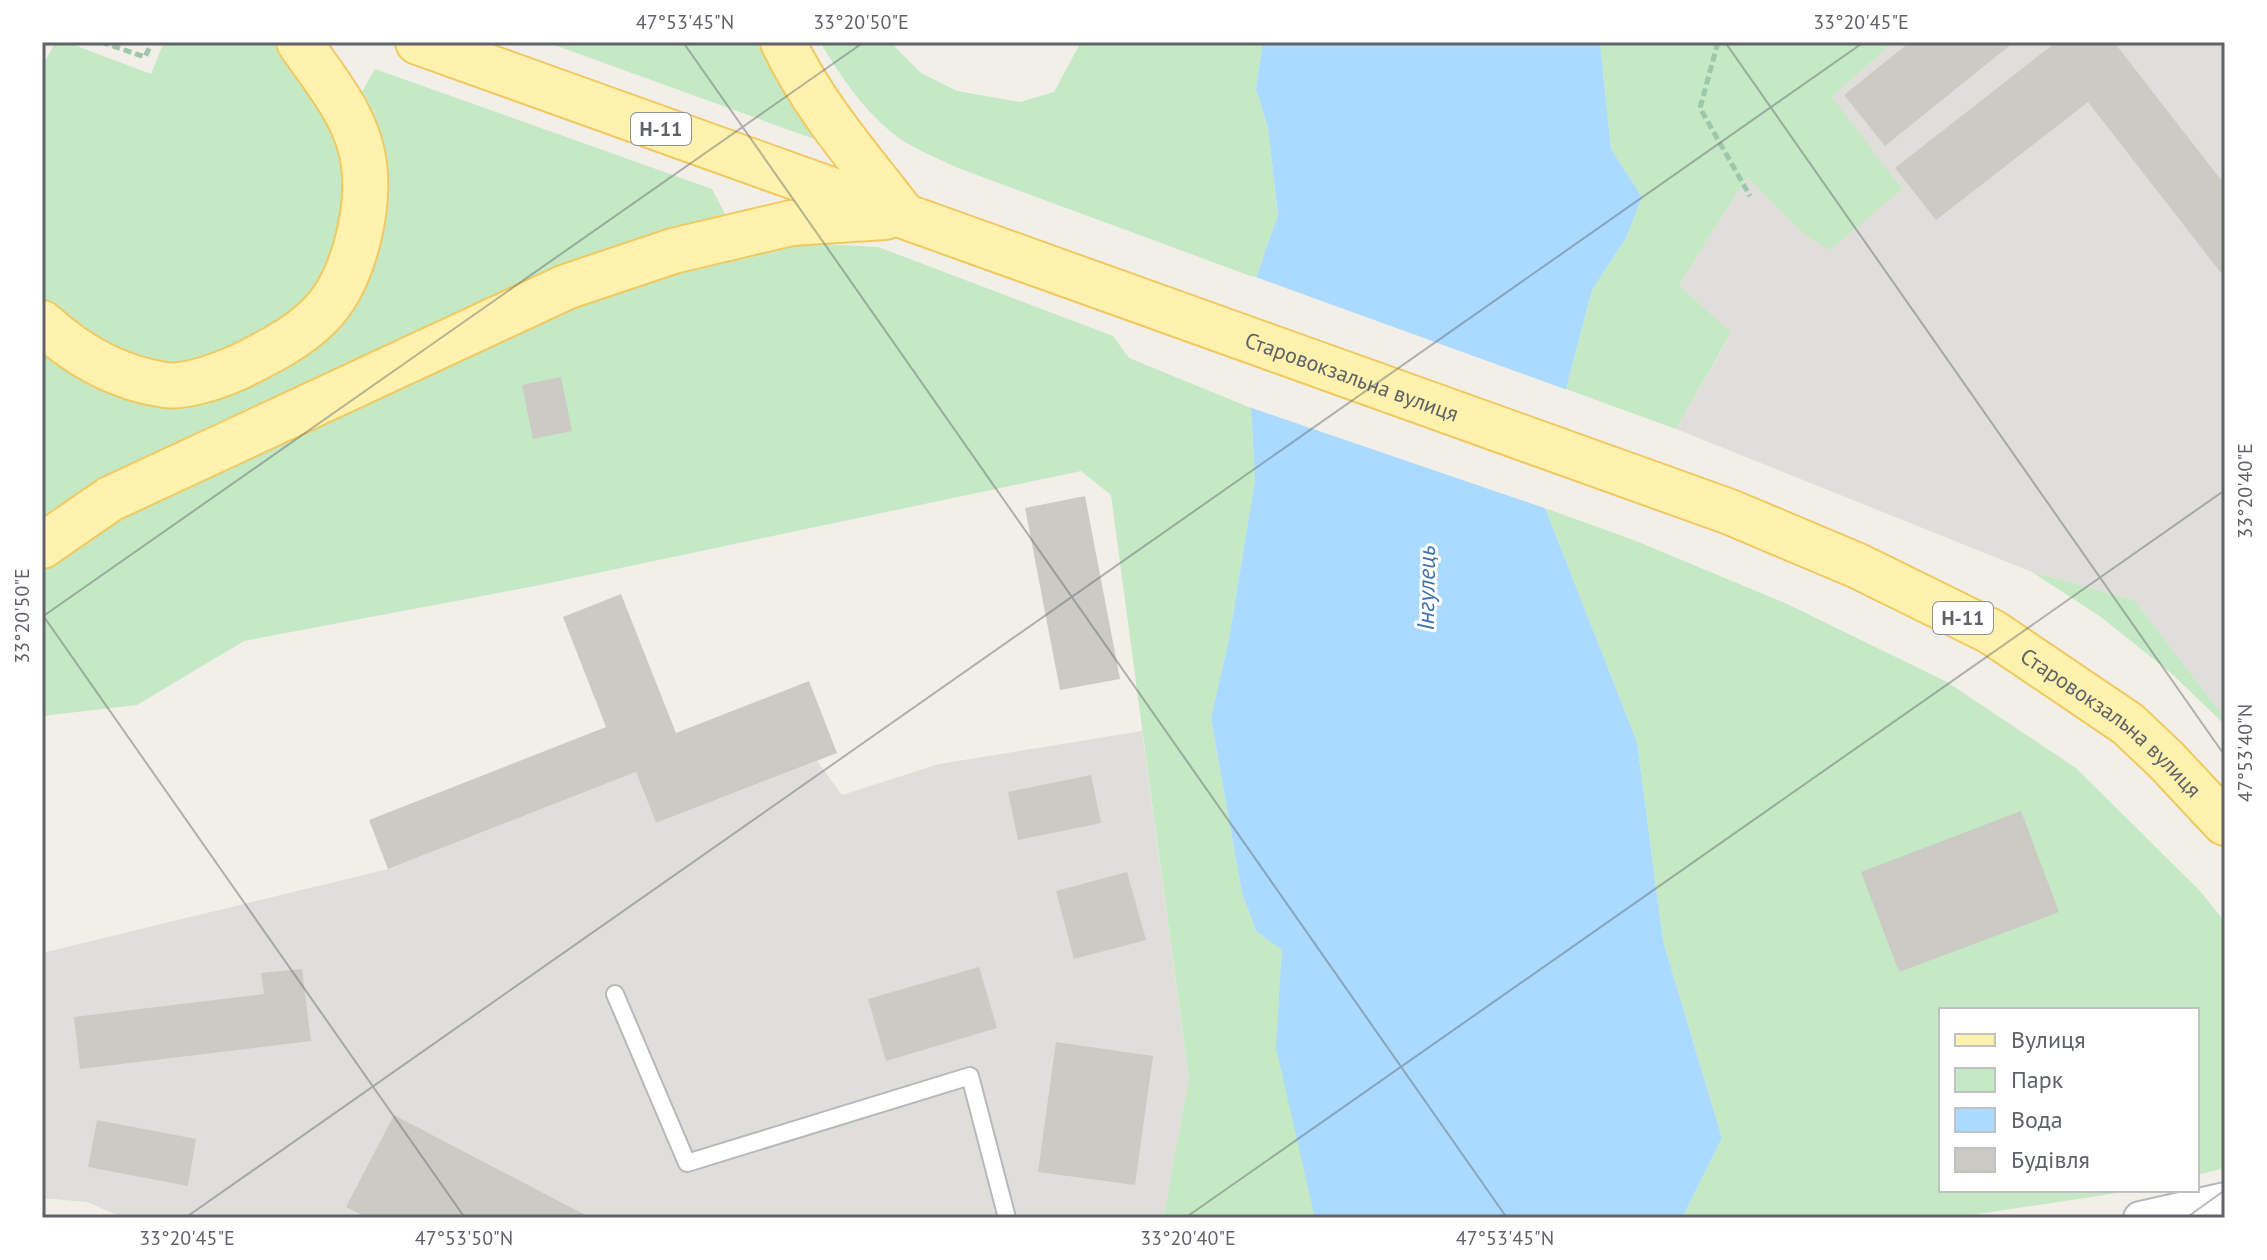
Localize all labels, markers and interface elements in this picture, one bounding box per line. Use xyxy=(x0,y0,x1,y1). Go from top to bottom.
text: 47°53'45"N xyxy=(636,9,734,35)
text: 33°20'50"E xyxy=(813,9,909,35)
text: 33°20'45"E xyxy=(1813,9,1909,35)
road number: Н-11 xyxy=(631,113,691,145)
street label: Старовокзальна вулиця xyxy=(1241,325,1463,428)
text: 33°20'40"E xyxy=(2232,443,2258,539)
water label: Інгулець xyxy=(1410,545,1442,631)
text: 33°20'50"E xyxy=(9,568,35,664)
road number: Н-11 xyxy=(1933,602,1993,634)
street label: Старовокзальна вулиця xyxy=(2015,641,2208,803)
text: 47°53'40"N xyxy=(2232,704,2258,802)
legend xyxy=(1939,1008,2199,1192)
text: Вулиця xyxy=(2011,1024,2086,1055)
text: Парк xyxy=(2011,1064,2064,1095)
text: Вода xyxy=(2011,1104,2063,1135)
text: Будівля xyxy=(2011,1144,2090,1175)
text: 33°20'45"E xyxy=(139,1225,235,1251)
text: 47°53'50"N xyxy=(415,1225,513,1251)
text: 33°20'40"E xyxy=(1140,1225,1236,1251)
text: 47°53'45"N xyxy=(1456,1225,1554,1251)

